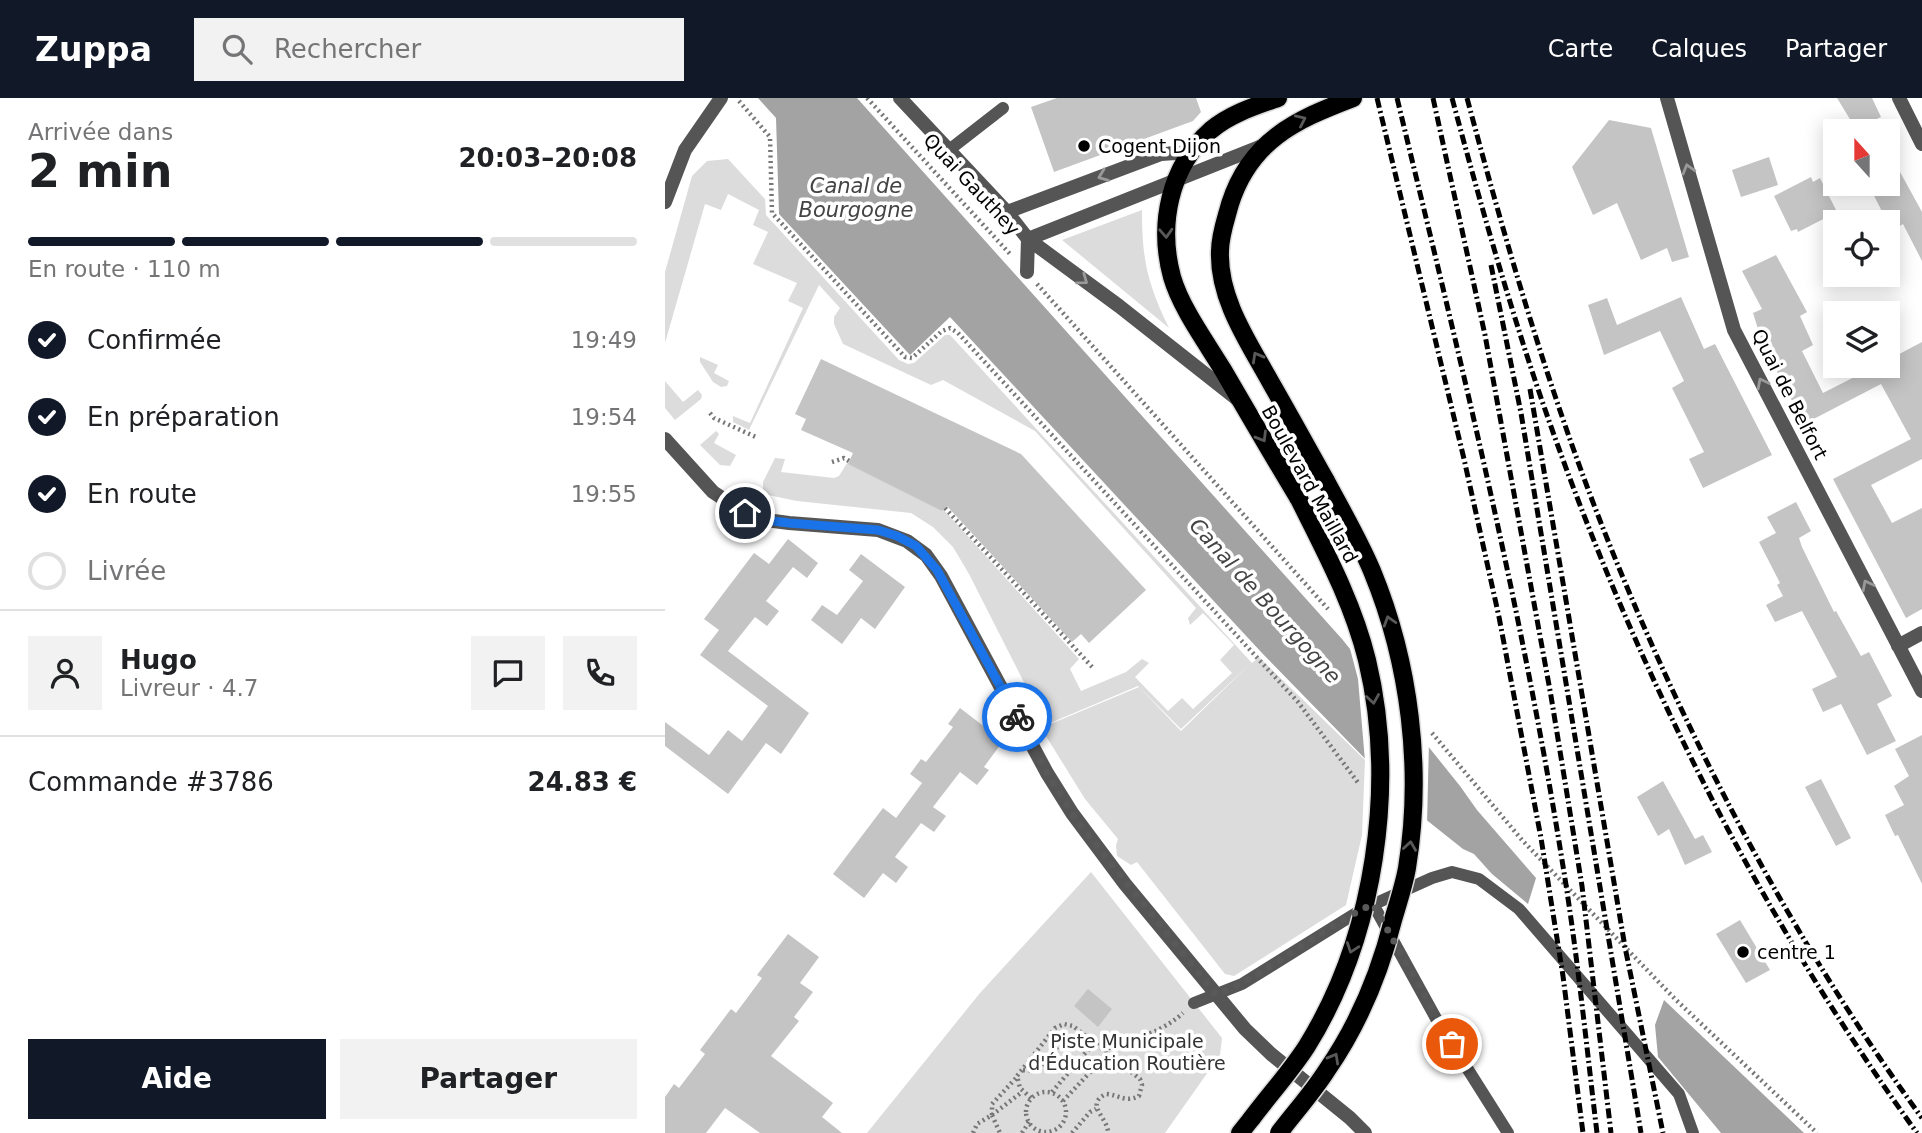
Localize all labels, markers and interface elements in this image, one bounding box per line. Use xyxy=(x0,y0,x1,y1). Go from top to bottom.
search box xyxy=(194,18,684,81)
text: Zuppa xyxy=(35,30,152,69)
icon: search xyxy=(218,30,256,68)
text: Rechercher xyxy=(274,34,421,64)
text: Carte xyxy=(1548,35,1613,63)
text: Calques xyxy=(1651,35,1747,63)
text: Partager xyxy=(1785,35,1887,63)
one-way arrow xyxy=(1294,114,1306,128)
text: Arrivée dans xyxy=(28,119,173,145)
north arrow xyxy=(1823,119,1901,196)
map controls xyxy=(1823,119,1900,378)
street label: Quai Gauthey xyxy=(919,129,1025,239)
place label: Cogent Dijon xyxy=(1098,135,1221,157)
marker: Cogent Dijon xyxy=(1076,138,1092,154)
text: 20:03–20:08 xyxy=(458,143,637,173)
text: 2 min xyxy=(28,144,172,198)
one-way arrow xyxy=(1681,163,1696,175)
one-way arrow xyxy=(1097,168,1109,182)
water label: Canal de Bourgogne xyxy=(799,174,913,222)
button: locate xyxy=(1823,210,1900,287)
one-way arrow xyxy=(1158,228,1173,239)
text: En route · 110 m xyxy=(28,256,221,282)
one-way arrow xyxy=(1075,271,1088,284)
button: layers xyxy=(1823,301,1900,378)
icon: check xyxy=(28,321,66,359)
text: Confirmée xyxy=(87,325,221,355)
street label: Quai de Belfort xyxy=(1748,325,1832,463)
text: 19:49 xyxy=(571,327,637,353)
one-way arrow xyxy=(1252,352,1265,365)
one-way arrow xyxy=(1757,378,1770,390)
icon: check xyxy=(28,398,66,436)
street label: Boulevard Maillard xyxy=(1257,401,1363,567)
text: En préparation xyxy=(87,402,280,432)
text: 19:54 xyxy=(571,404,637,430)
one-way arrow xyxy=(1254,429,1267,442)
icon: check xyxy=(28,475,66,513)
text: En route xyxy=(87,479,197,509)
text: 19:55 xyxy=(571,481,637,507)
pin xyxy=(715,483,775,543)
icon: home xyxy=(726,494,764,532)
water label: Canal de Bourgogne xyxy=(1184,513,1346,689)
text: Livrée xyxy=(87,556,166,586)
one-way arrow xyxy=(1861,580,1875,592)
one-way arrow xyxy=(1382,615,1397,627)
button: person xyxy=(28,636,102,710)
button: chat xyxy=(471,636,545,710)
button: phone xyxy=(563,636,637,710)
text: Hugo xyxy=(120,645,197,675)
text: Livreur · 4.7 xyxy=(120,675,258,701)
courier xyxy=(982,682,1052,752)
one-way arrow xyxy=(1365,693,1380,705)
icon: bike xyxy=(998,698,1036,736)
text: Commande #3786 xyxy=(28,767,274,797)
text: 24.83 € xyxy=(528,767,637,797)
one-way arrow xyxy=(1402,840,1417,852)
one-way arrow xyxy=(1346,941,1360,953)
place label: centre 1 xyxy=(1757,941,1836,963)
marker: centre 1 xyxy=(1735,944,1751,960)
pin xyxy=(1422,1014,1482,1074)
icon: bag xyxy=(1433,1025,1471,1063)
park label: Piste Municipale d'Éducation Routière xyxy=(1028,1030,1226,1074)
button: Aide xyxy=(28,1039,326,1119)
button: Partager xyxy=(340,1039,637,1119)
one-way arrow xyxy=(1326,1053,1339,1066)

